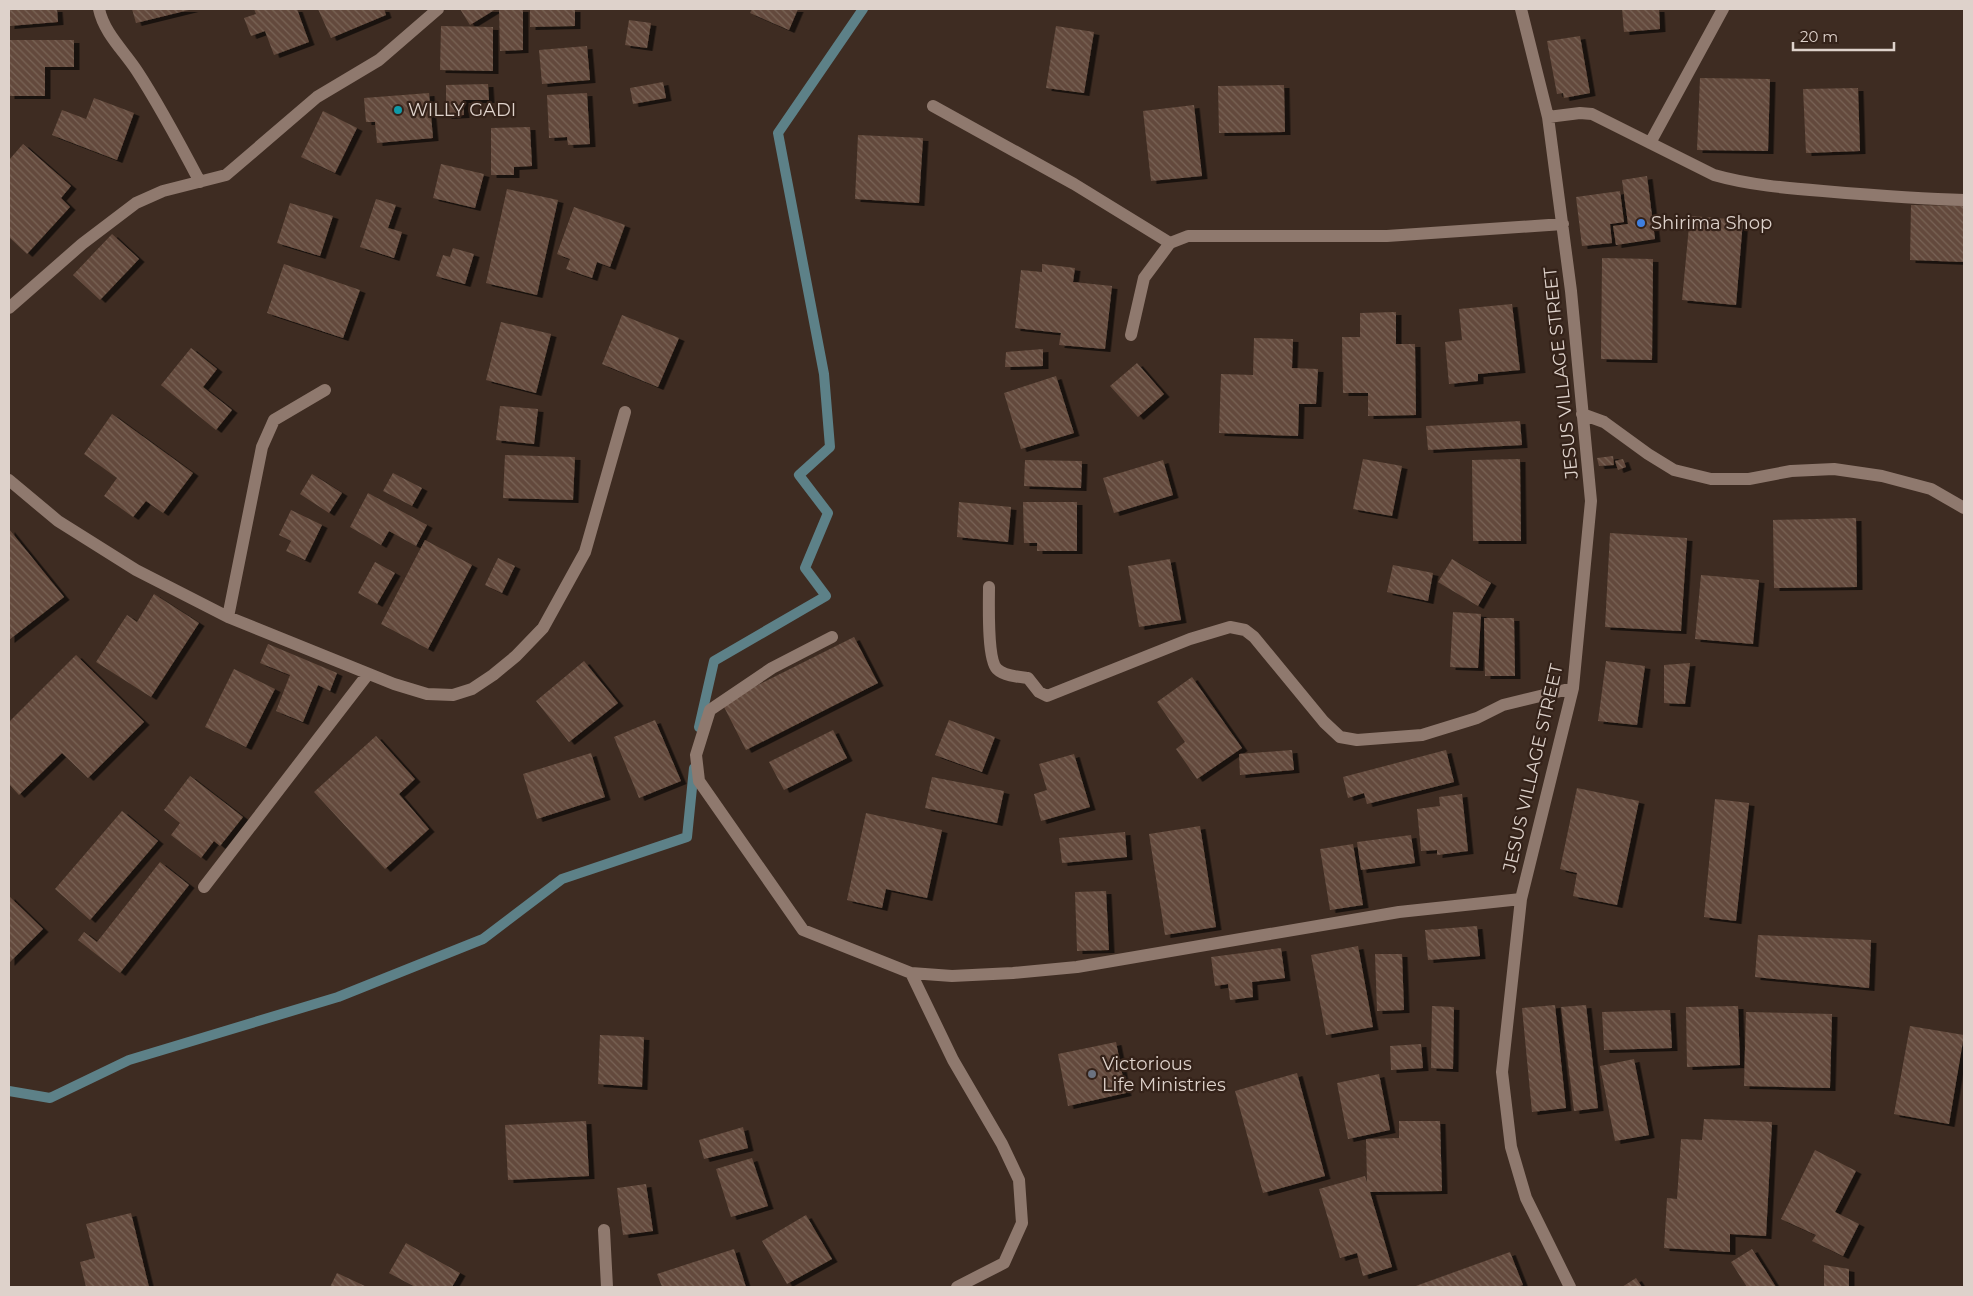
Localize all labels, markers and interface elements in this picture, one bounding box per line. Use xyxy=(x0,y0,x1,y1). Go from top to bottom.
scale bar xyxy=(1793,20,1894,52)
text: 20 m xyxy=(1800,27,1838,46)
place label: WILLY GADI xyxy=(408,99,516,121)
marker: WILLY GADI xyxy=(392,104,404,116)
place label: Shirima Shop xyxy=(1651,212,1772,234)
marker: Shirima Shop xyxy=(1635,217,1647,229)
street label: JESUS VILLAGE STREET xyxy=(1539,265,1583,481)
street label: JESUS VILLAGE STREET xyxy=(1498,661,1568,875)
place label: Victorious Life Ministries xyxy=(1102,1053,1226,1096)
marker: Victorious Life Ministries xyxy=(1086,1068,1098,1080)

